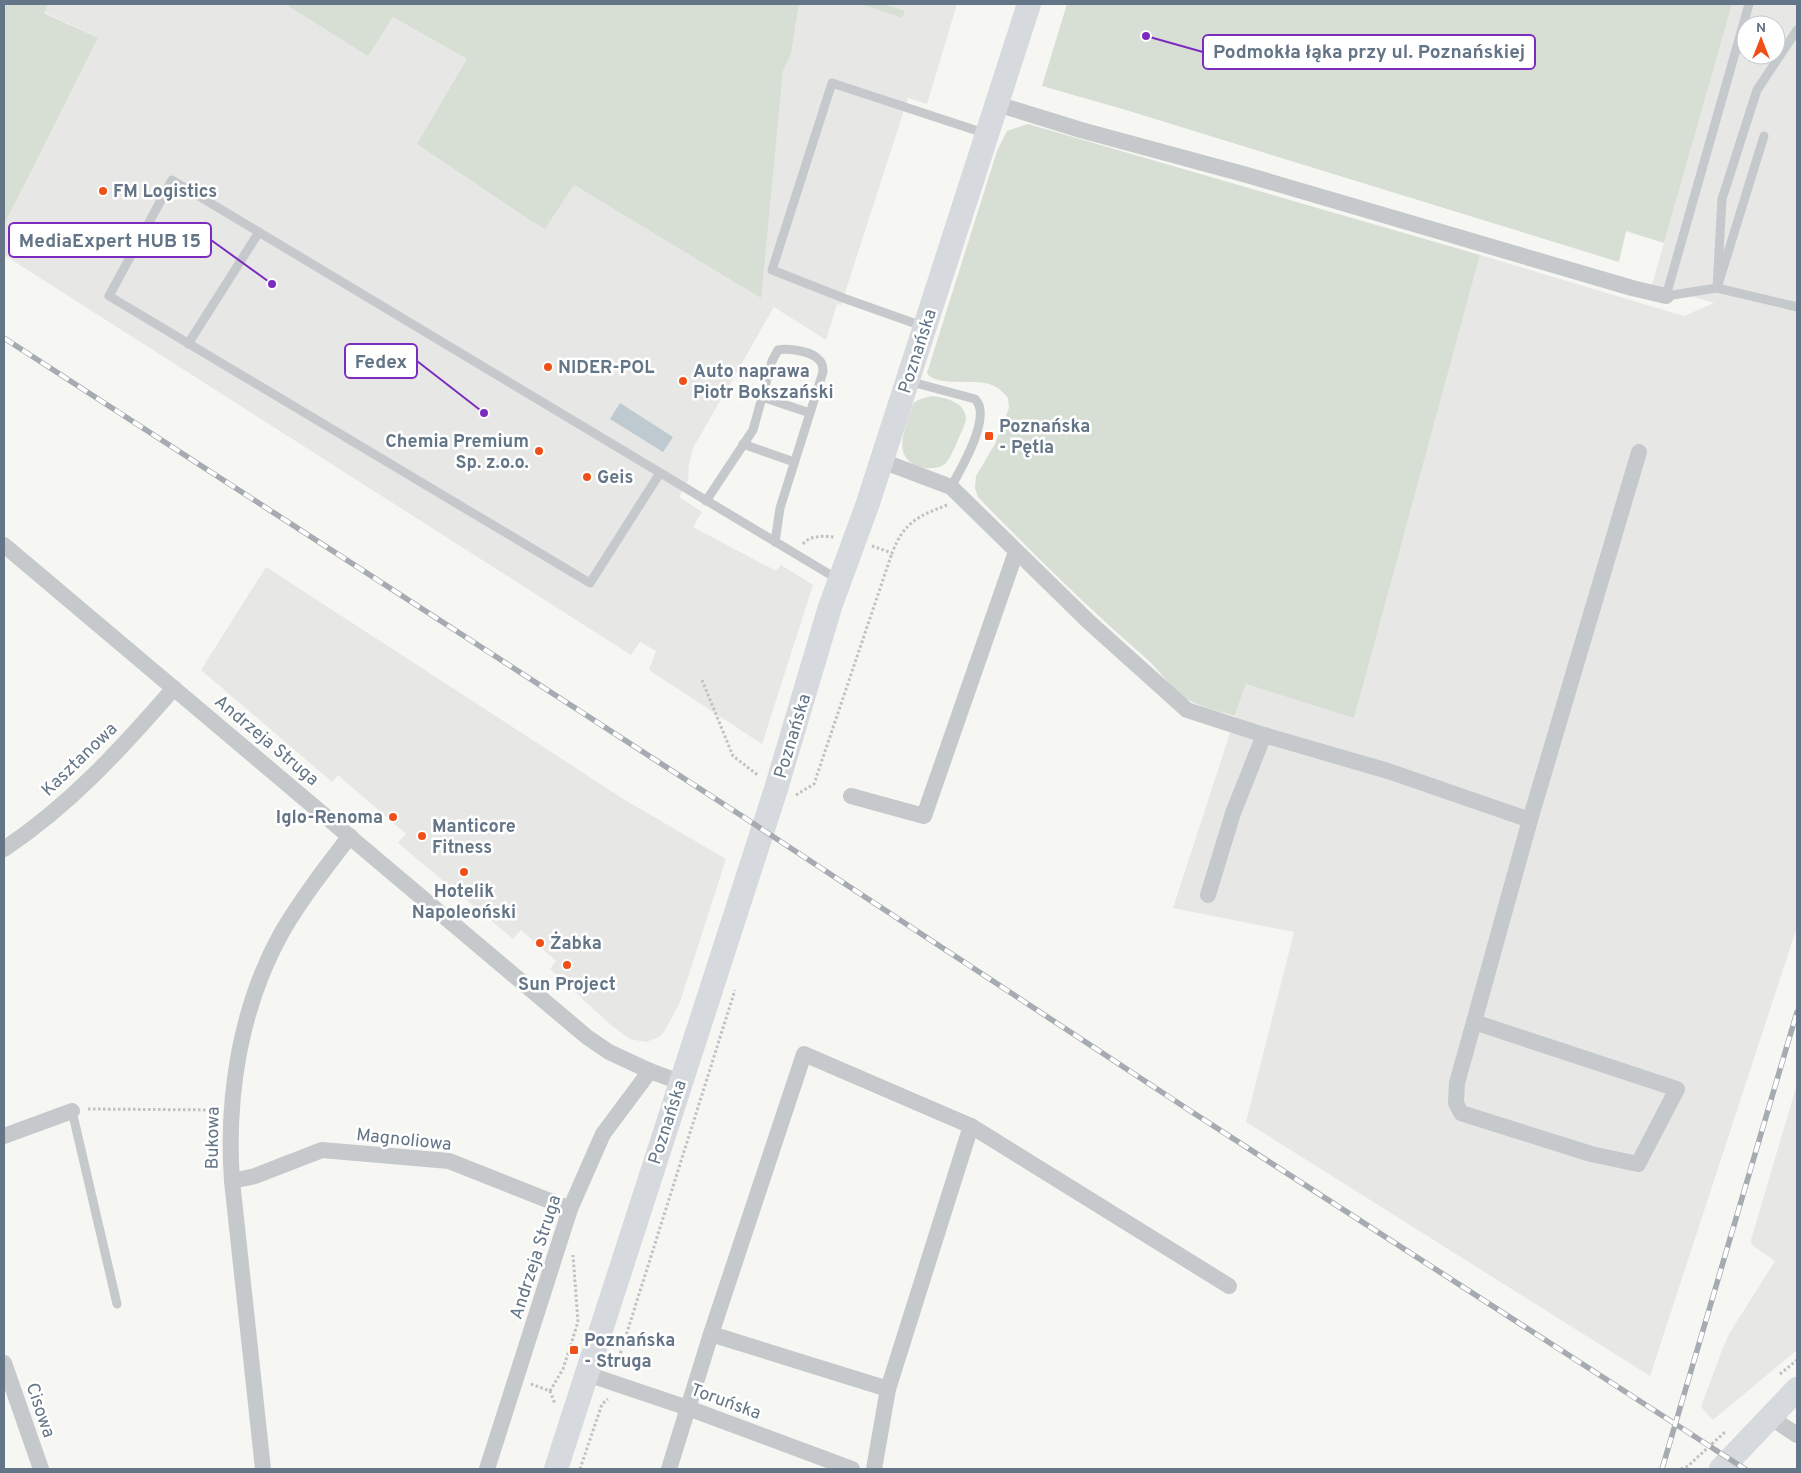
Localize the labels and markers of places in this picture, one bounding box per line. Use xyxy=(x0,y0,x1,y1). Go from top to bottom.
callout: Podmokła łąka przy ul. Poznańskiej xyxy=(1203,35,1535,69)
place label: FM Logistics xyxy=(113,181,217,204)
marker: FM Logistics xyxy=(97,185,109,197)
callout: MediaExpert HUB 15 xyxy=(9,223,211,257)
callout: Fedex xyxy=(345,344,417,378)
place label: NIDER-POL xyxy=(558,357,654,380)
marker: NIDER-POL xyxy=(542,361,554,373)
place label: Auto naprawa Piotr Bokszański xyxy=(693,361,834,405)
marker: Auto naprawa Piotr Bokszański xyxy=(677,375,689,387)
place label: Poznańska - Pętla xyxy=(999,416,1090,460)
marker: Poznańska - Pętla xyxy=(983,430,995,442)
place label: Chemia Premium Sp. z.o.o. xyxy=(385,431,529,475)
marker: Chemia Premium Sp. z.o.o. xyxy=(533,445,545,457)
place label: Geis xyxy=(597,467,633,490)
marker: Geis xyxy=(581,471,593,483)
place label: Iglo-Renoma xyxy=(276,807,383,830)
marker: Iglo-Renoma xyxy=(387,811,399,823)
place label: Manticore Fitness xyxy=(432,816,516,860)
marker: Manticore Fitness xyxy=(416,830,428,842)
marker: Hotelik Napoleoński xyxy=(458,866,470,878)
place label: Hotelik Napoleoński xyxy=(412,881,516,925)
place label: Żabka xyxy=(550,931,602,956)
marker: Żabka xyxy=(534,937,546,949)
marker: Sun Project xyxy=(561,959,573,971)
place label: Sun Project xyxy=(518,974,616,997)
place label: Poznańska - Struga xyxy=(584,1330,675,1374)
marker: Poznańska - Struga xyxy=(568,1344,580,1356)

